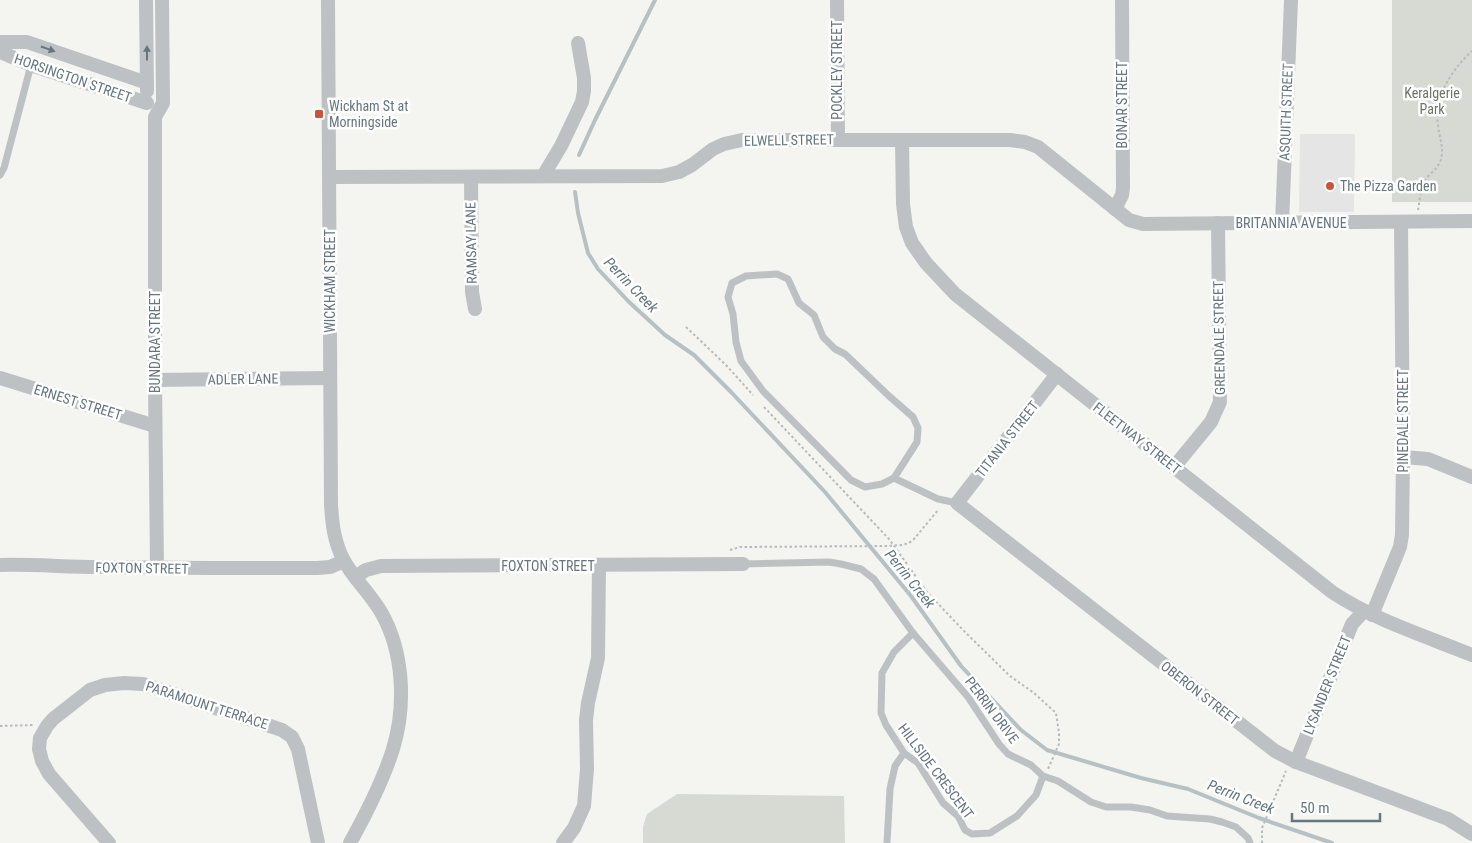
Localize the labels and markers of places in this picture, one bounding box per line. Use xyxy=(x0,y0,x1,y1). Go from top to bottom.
place label: Wickham St at Morningside xyxy=(329,98,408,130)
marker: Wickham St at Morningside xyxy=(313,108,325,120)
place label: The Pizza Garden xyxy=(1340,178,1436,194)
marker: The Pizza Garden xyxy=(1324,180,1336,192)

